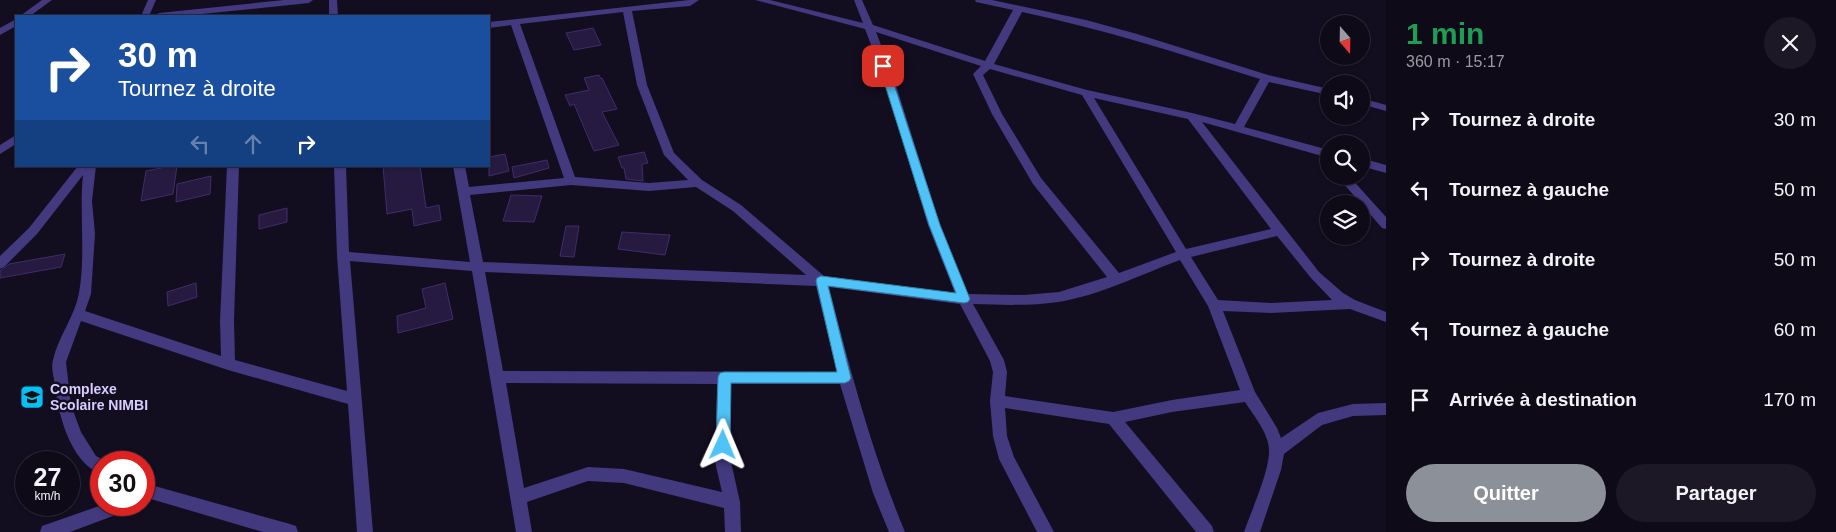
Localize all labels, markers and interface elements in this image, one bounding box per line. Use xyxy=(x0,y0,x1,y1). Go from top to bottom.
north arrow xyxy=(1320,15,1370,65)
map controls xyxy=(1320,15,1370,245)
text: 1 min xyxy=(1406,17,1484,50)
button: close xyxy=(1764,17,1816,69)
icon: right xyxy=(35,35,100,100)
text: 30 m xyxy=(118,35,198,74)
pin xyxy=(862,45,904,87)
icon: arrive xyxy=(869,52,897,80)
text: 360 m · 15:17 xyxy=(1406,53,1505,70)
button: sound xyxy=(1320,75,1370,125)
text: Tournez à droite xyxy=(118,76,276,101)
icon: right xyxy=(1406,106,1434,134)
text: Tournez à droite xyxy=(1449,109,1595,130)
text: 30 m xyxy=(1774,109,1816,130)
icon: left xyxy=(186,130,214,158)
icon: ahead xyxy=(239,130,267,158)
icon: right xyxy=(292,130,320,158)
button: search xyxy=(1320,135,1370,185)
icon: left xyxy=(1406,176,1434,204)
text: Tournez à gauche xyxy=(1449,179,1609,200)
text: 50 m xyxy=(1774,179,1816,200)
button: layers xyxy=(1320,195,1370,245)
icon: right xyxy=(1406,246,1434,274)
text: Tournez à droite xyxy=(1449,249,1595,270)
text: 50 m xyxy=(1774,249,1816,270)
icon: left xyxy=(1406,316,1434,344)
text: Tournez à gauche xyxy=(1449,319,1609,340)
text: 60 m xyxy=(1774,319,1816,340)
place label: Complexe Scolaire NIMBI xyxy=(50,381,148,413)
school or university icon: Complexe Scolaire NIMBI xyxy=(19,384,45,410)
icon: arrive xyxy=(1406,386,1434,414)
text: Arrivée à destination xyxy=(1449,389,1637,410)
text: 170 m xyxy=(1763,389,1816,410)
position arrow xyxy=(696,418,748,470)
speed limit sign: 30 xyxy=(90,451,155,516)
text: 27 xyxy=(34,463,61,491)
button: Quitter xyxy=(1406,464,1606,522)
button: Partager xyxy=(1616,464,1816,522)
text: km/h xyxy=(34,489,61,503)

